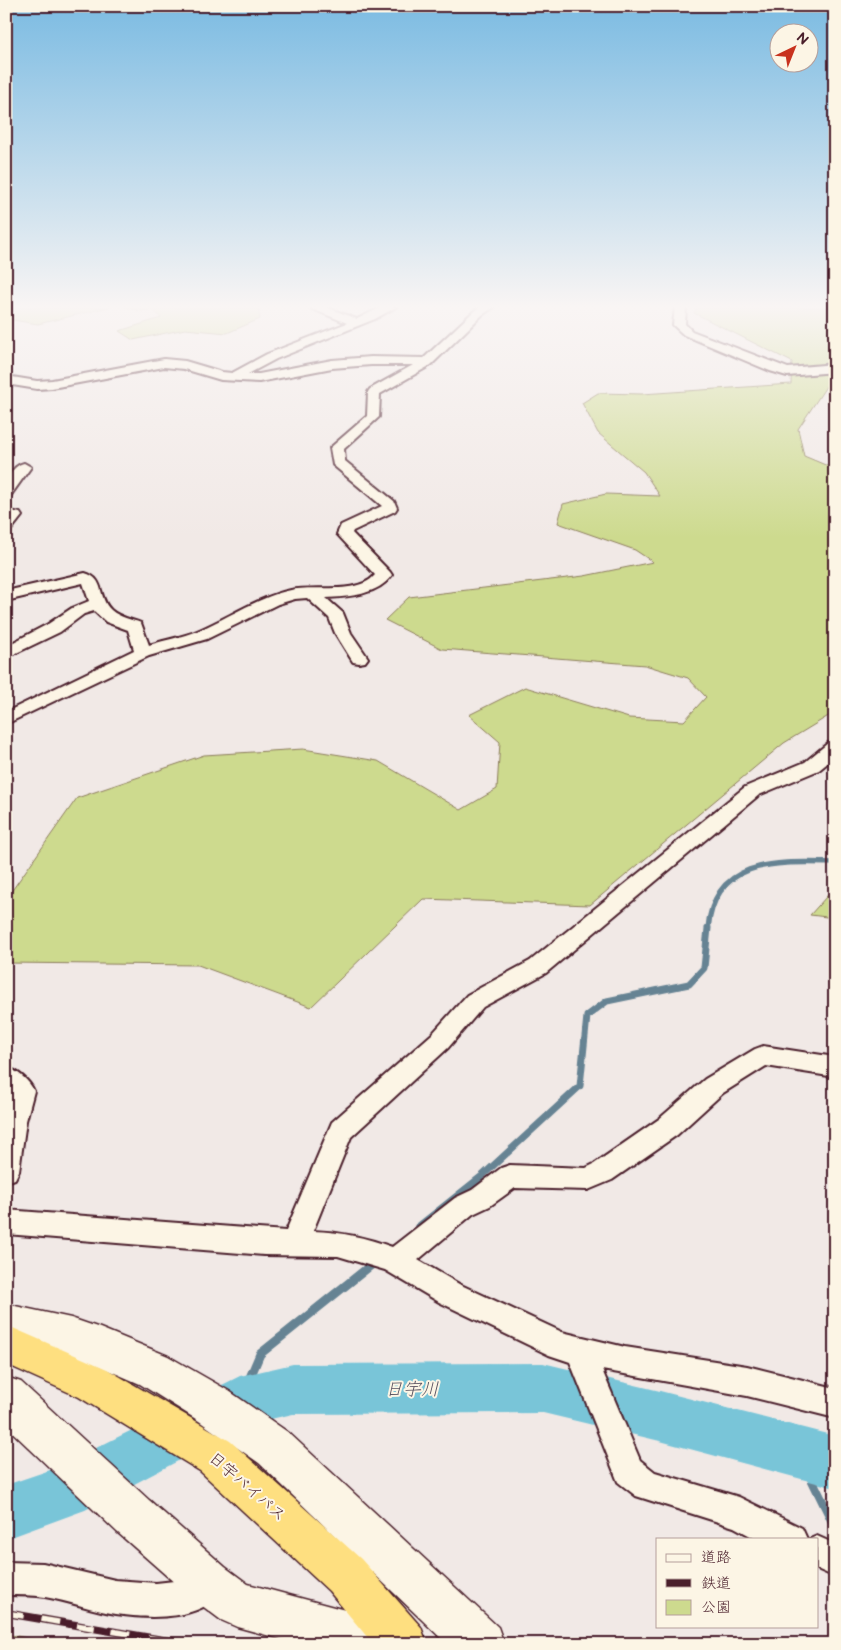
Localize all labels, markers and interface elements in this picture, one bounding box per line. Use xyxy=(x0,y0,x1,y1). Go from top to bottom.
north arrow xyxy=(768,22,818,72)
text: N xyxy=(793,29,812,49)
water label: 日宇川 xyxy=(385,1379,439,1400)
street label: 日宇バイパス xyxy=(205,1448,289,1526)
legend xyxy=(656,1538,818,1628)
text: 道路 xyxy=(701,1548,731,1567)
text: 鉄道 xyxy=(701,1574,731,1593)
text: 公園 xyxy=(701,1598,731,1617)

